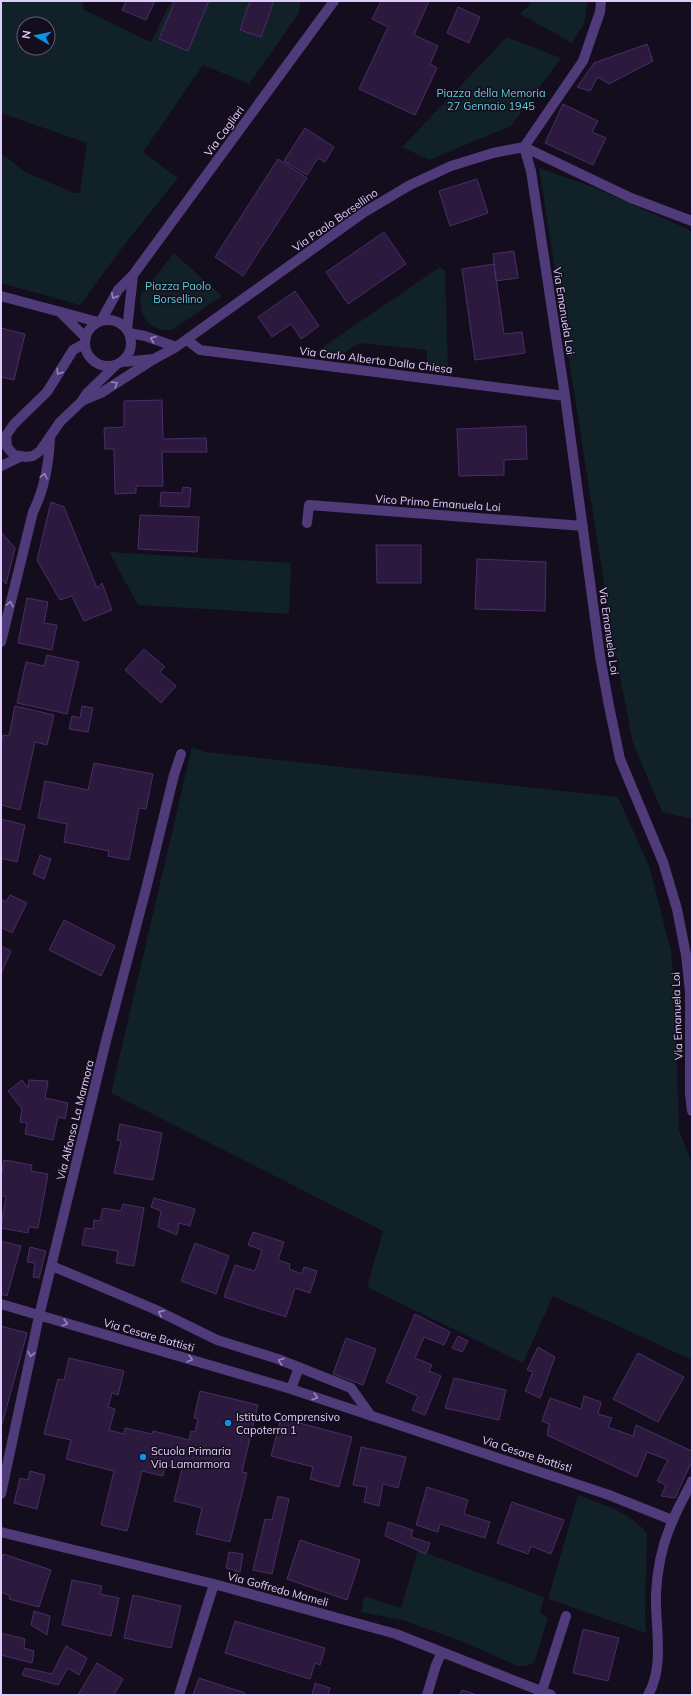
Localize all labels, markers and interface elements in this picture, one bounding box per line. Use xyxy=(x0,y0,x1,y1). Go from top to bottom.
north arrow xyxy=(16,16,56,56)
text: N xyxy=(19,29,34,40)
park label: Piazza della Memoria 27 Gennaio 1945 xyxy=(436,86,546,113)
street label: Via Cagliari xyxy=(201,103,247,159)
street label: Via Paolo Borsellino xyxy=(290,185,380,255)
street label: Via Emanuela Loi xyxy=(550,266,578,356)
park label: Piazza Paolo Borsellino xyxy=(145,279,211,306)
one-way arrow xyxy=(112,292,119,299)
one-way arrow xyxy=(149,335,156,343)
street label: Via Carlo Alberto Dalla Chiesa xyxy=(299,344,453,376)
one-way arrow xyxy=(56,368,64,375)
one-way arrow xyxy=(111,381,118,389)
one-way arrow xyxy=(40,472,48,479)
street label: Vico Primo Emanuela Loi xyxy=(375,492,501,514)
street label: Via Emanuela Loi xyxy=(596,586,622,676)
one-way arrow xyxy=(6,601,14,607)
street label: Via Emanuela Loi xyxy=(668,972,686,1060)
street label: Via Alfonso La Marmora xyxy=(53,1058,97,1182)
one-way arrow xyxy=(158,1310,165,1318)
street label: Via Cesare Battisti xyxy=(102,1315,196,1355)
one-way arrow xyxy=(62,1318,69,1327)
one-way arrow xyxy=(28,1351,36,1357)
one-way arrow xyxy=(187,1355,193,1363)
one-way arrow xyxy=(278,1357,285,1365)
one-way arrow xyxy=(311,1392,318,1400)
place label: Istituto Comprensivo Capoterra 1 xyxy=(236,1410,340,1437)
marker: Istituto Comprensivo Capoterra 1 xyxy=(223,1418,233,1428)
street label: Via Cesare Battisti xyxy=(480,1433,574,1475)
place label: Scuola Primaria Via Lamarmora xyxy=(151,1444,231,1471)
marker: Scuola Primaria Via Lamarmora xyxy=(138,1452,148,1462)
street label: Via Goffredo Mameli xyxy=(226,1569,330,1609)

